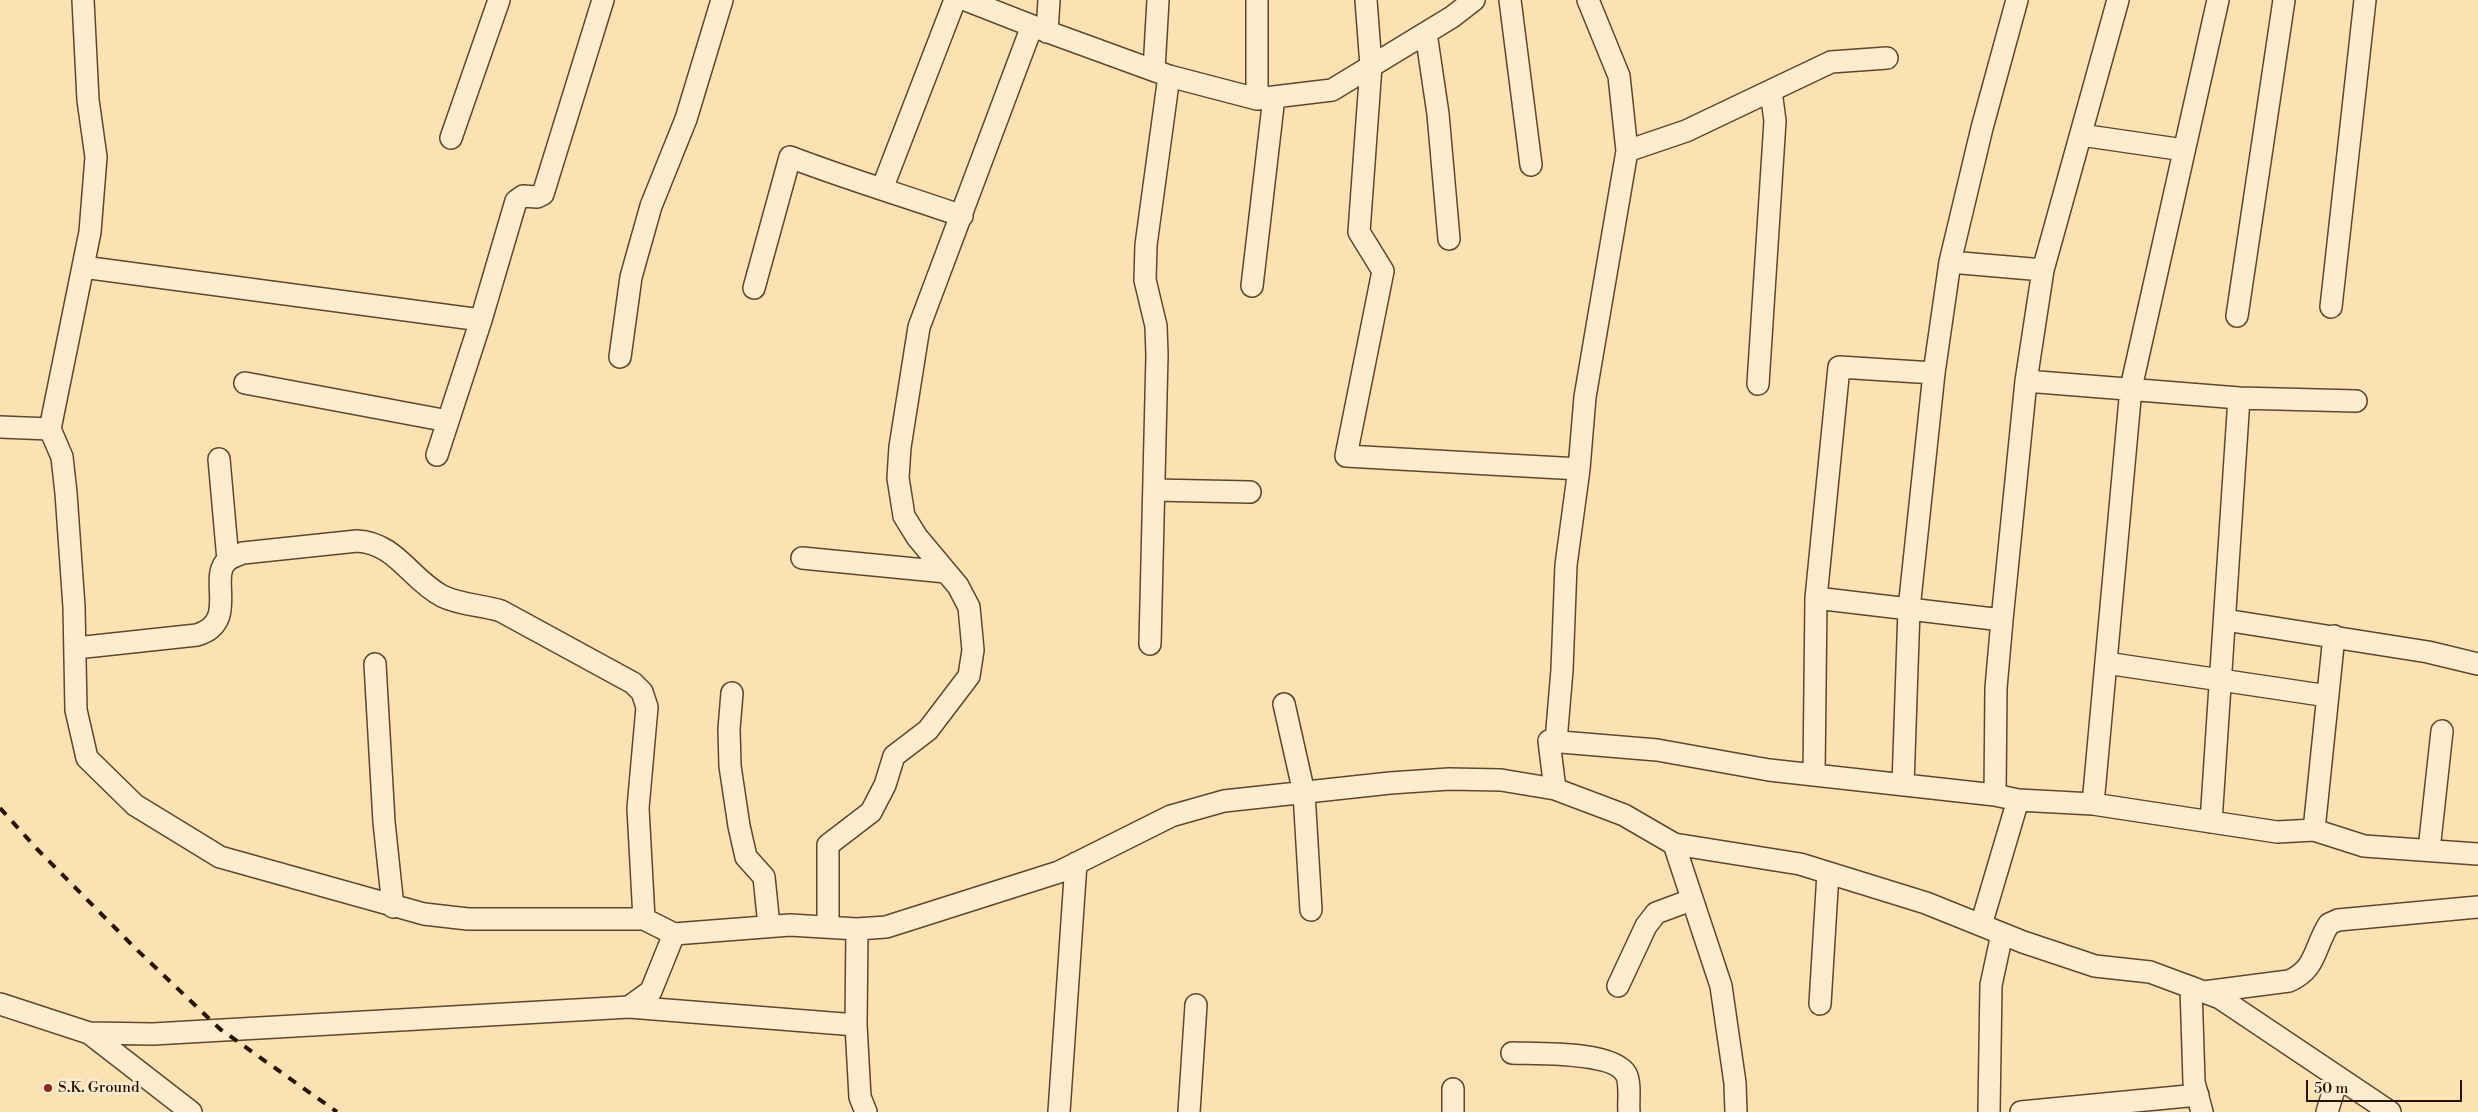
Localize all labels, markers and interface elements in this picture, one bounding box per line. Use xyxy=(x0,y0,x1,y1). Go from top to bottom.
scale bar xyxy=(2308,1070,2464,1102)
place label: S.K. Ground xyxy=(58,1079,140,1097)
text: 50 m xyxy=(2314,1079,2348,1098)
marker: S.K. Ground xyxy=(42,1082,54,1094)

